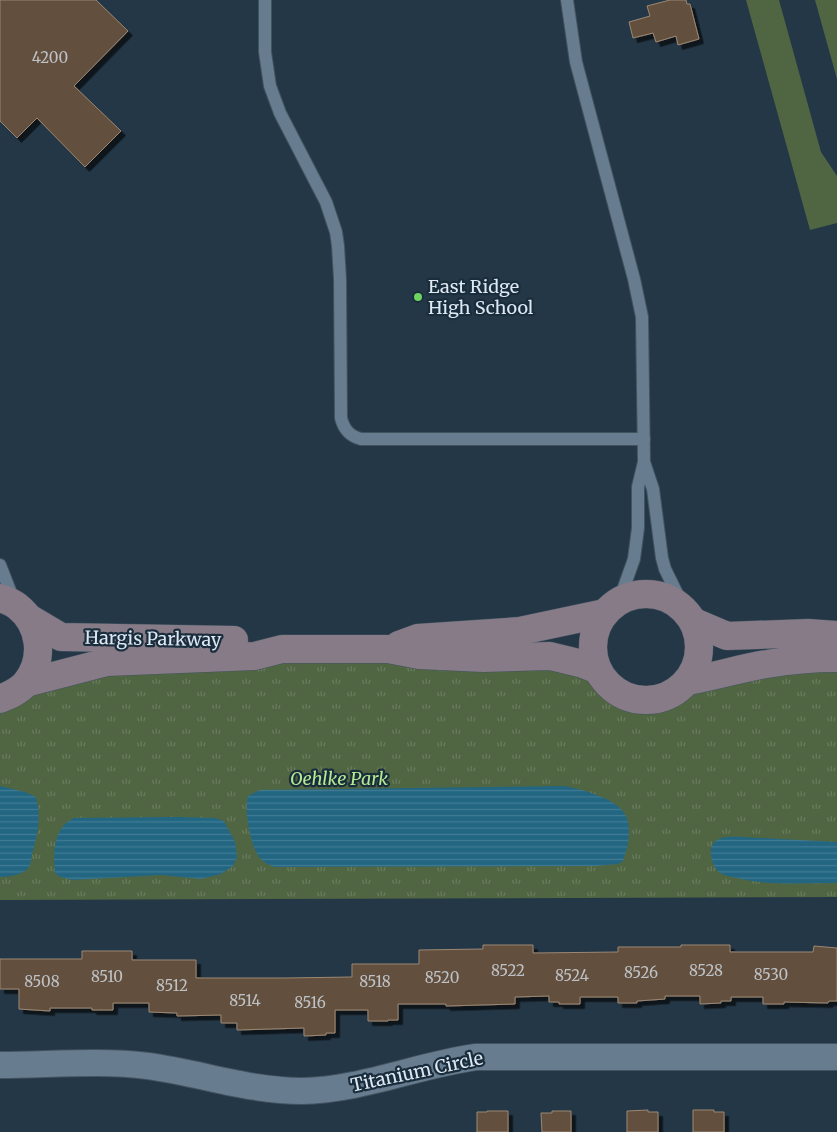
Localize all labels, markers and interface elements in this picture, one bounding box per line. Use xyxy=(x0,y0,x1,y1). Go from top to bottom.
house number: 4200 xyxy=(32,48,68,67)
place label: East Ridge High School xyxy=(428,275,534,319)
marker: East Ridge High School xyxy=(412,291,424,303)
street label: Hargis Parkway xyxy=(84,626,222,651)
park label: Oehlke Park xyxy=(290,767,388,790)
house number: 8522 xyxy=(491,961,525,980)
house number: 8528 xyxy=(689,961,723,980)
house number: 8526 xyxy=(624,963,658,982)
house number: 8530 xyxy=(754,965,788,984)
house number: 8524 xyxy=(555,966,589,985)
house number: 8510 xyxy=(91,967,123,986)
house number: 8520 xyxy=(425,968,459,987)
house number: 8508 xyxy=(24,972,60,991)
house number: 8518 xyxy=(359,972,391,991)
house number: 8512 xyxy=(156,976,188,995)
house number: 8514 xyxy=(229,991,261,1010)
house number: 8516 xyxy=(294,993,326,1012)
street label: Titanium Circle xyxy=(349,1046,485,1097)

